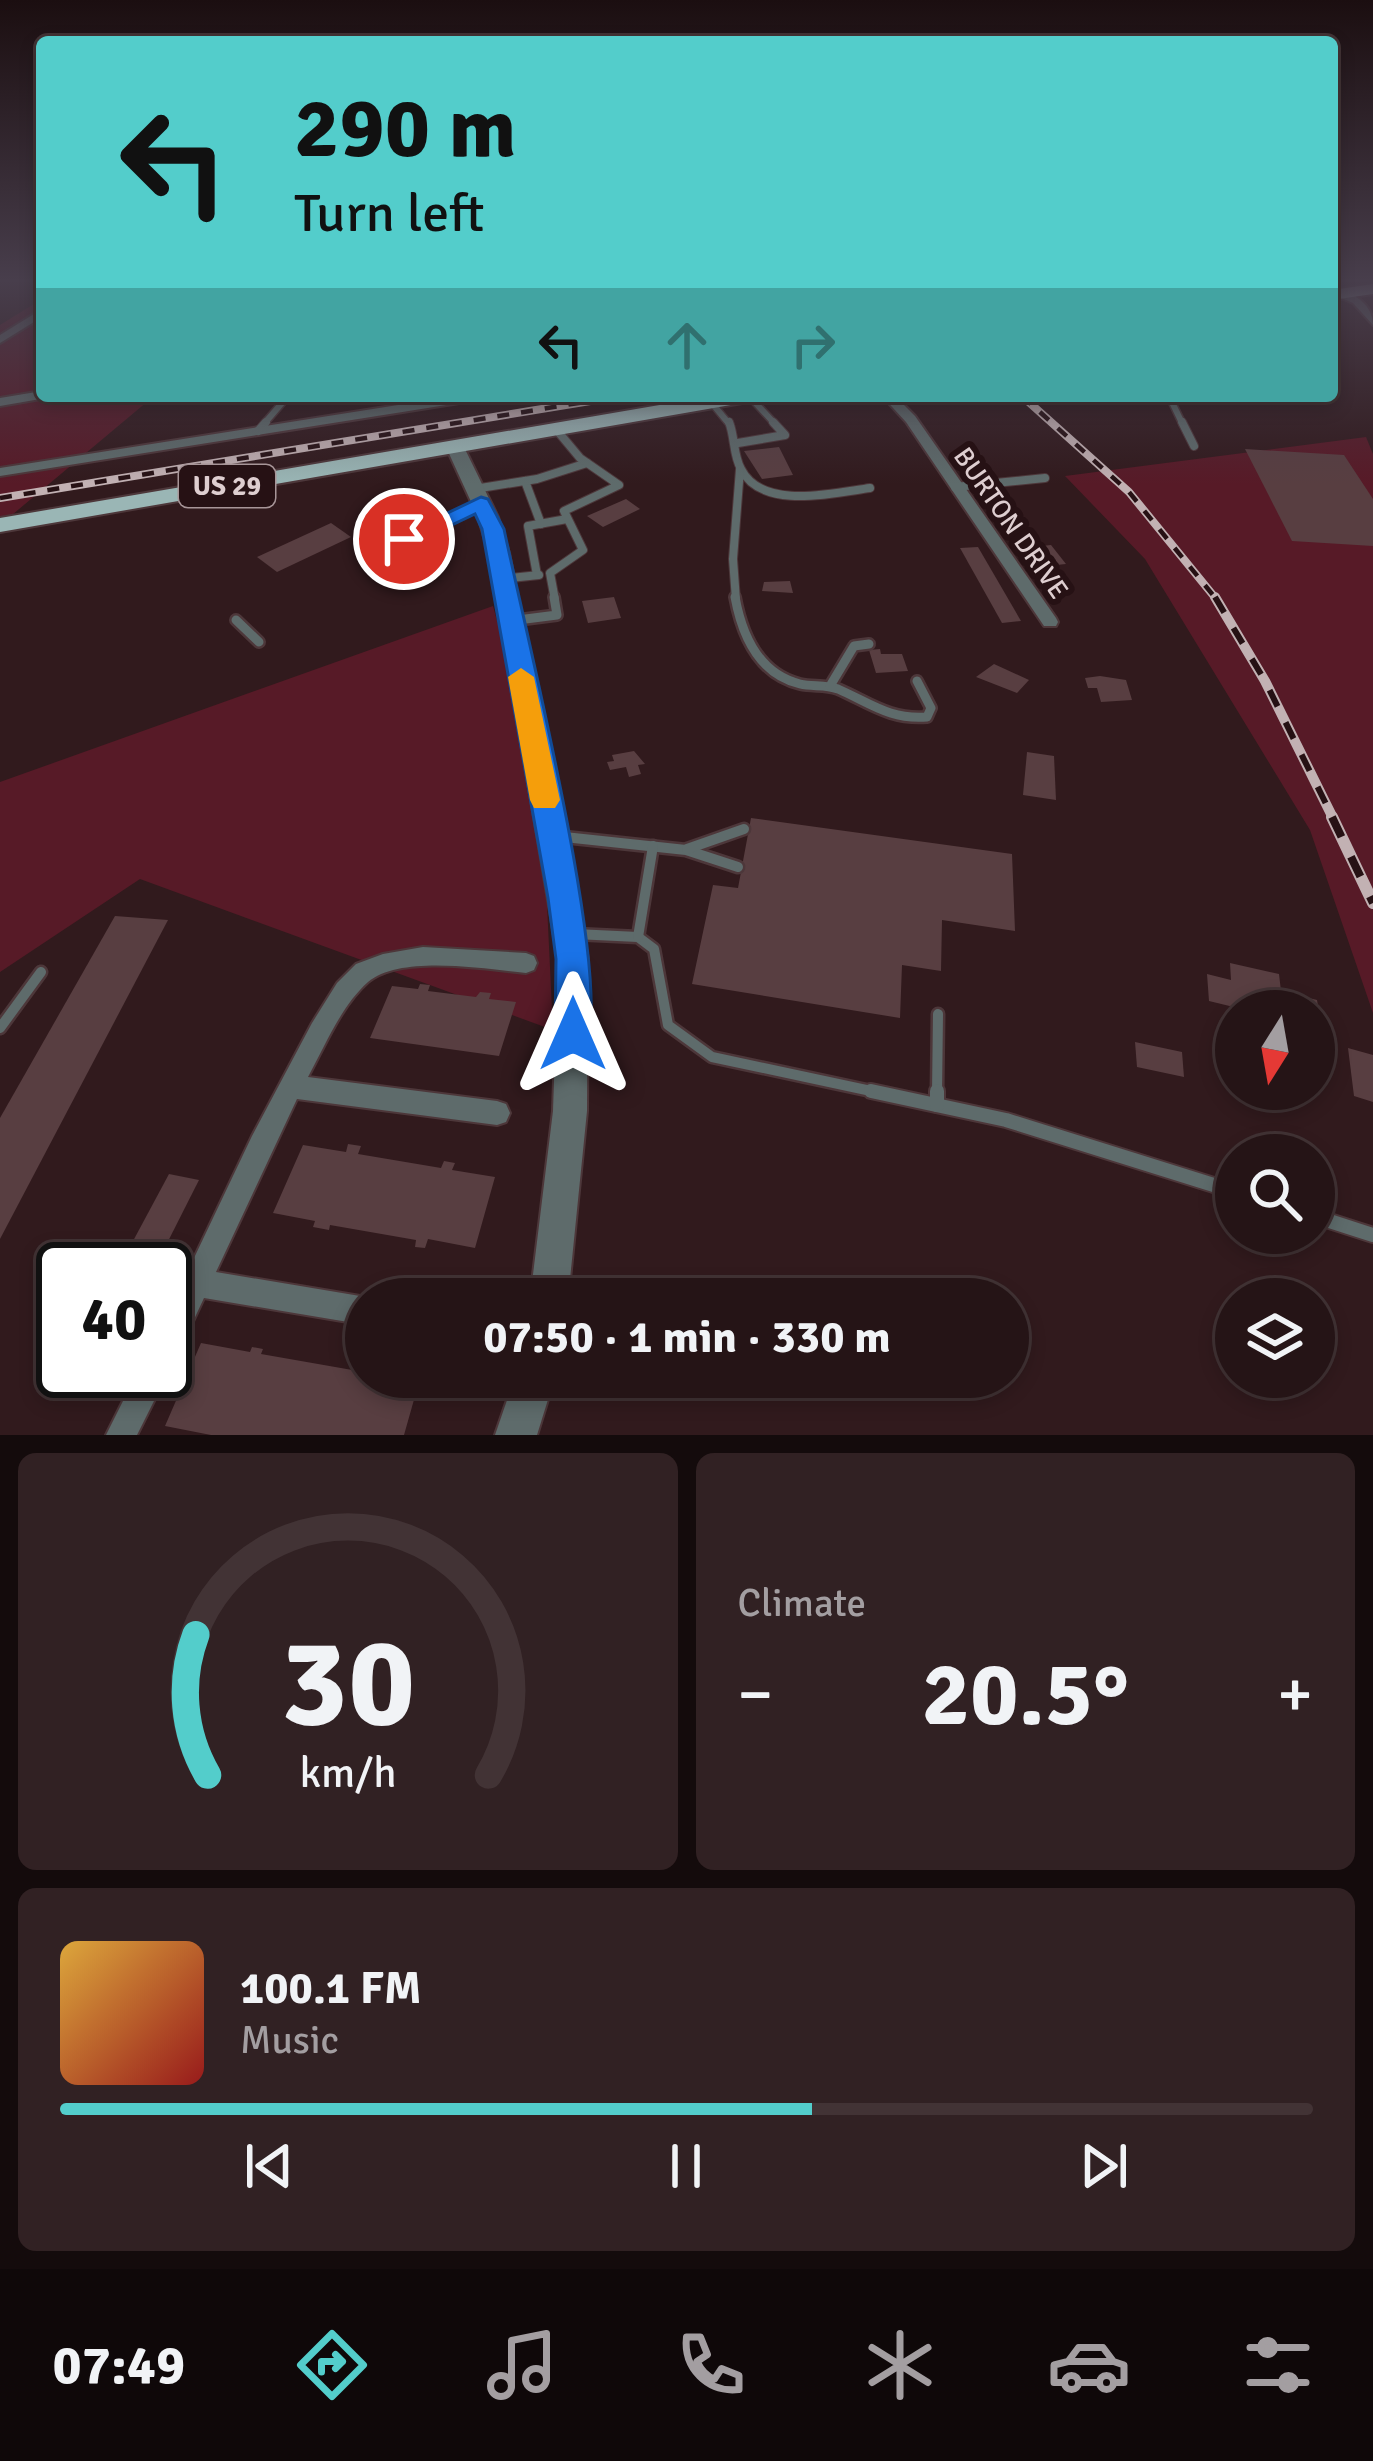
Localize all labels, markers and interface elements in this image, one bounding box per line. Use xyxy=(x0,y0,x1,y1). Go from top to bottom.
text: 290 m xyxy=(294,77,516,181)
icon: left xyxy=(96,84,252,240)
text: Turn left xyxy=(294,180,484,247)
icon: left xyxy=(528,312,594,378)
icon: ahead xyxy=(654,312,720,378)
icon: right xyxy=(780,312,846,378)
street label: BURTON DRIVE xyxy=(946,441,1075,605)
road number: US 29 xyxy=(179,465,275,507)
pin xyxy=(353,488,455,590)
icon: arrive xyxy=(371,506,437,572)
position arrow xyxy=(510,971,636,1097)
north arrow xyxy=(1215,990,1335,1110)
map controls xyxy=(1215,990,1335,1398)
button: search xyxy=(1215,1134,1335,1254)
speed limit sign: 40 xyxy=(36,1242,192,1398)
button: layers xyxy=(1215,1278,1335,1398)
text: 07:50 · 1 min · 330 m xyxy=(483,1310,891,1365)
text: Climate xyxy=(738,1579,866,1627)
text: 30 xyxy=(280,1607,415,1760)
text: 20.5° xyxy=(921,1639,1129,1750)
text: − xyxy=(738,1654,773,1735)
text: + xyxy=(1277,1654,1313,1735)
text: km/h xyxy=(299,1746,396,1799)
text: 100.1 FM xyxy=(240,1961,422,2016)
text: Music xyxy=(240,2016,339,2064)
icon: previous xyxy=(236,2133,302,2199)
icon: pause xyxy=(653,2133,719,2199)
icon: next xyxy=(1071,2133,1137,2199)
icon: directions xyxy=(290,2323,374,2407)
icon: music xyxy=(480,2323,564,2407)
icon: phone xyxy=(669,2323,753,2407)
icon: climate xyxy=(858,2323,942,2407)
icon: car xyxy=(1047,2323,1131,2407)
icon: filters xyxy=(1236,2323,1320,2407)
text: 07:49 xyxy=(53,2332,185,2399)

